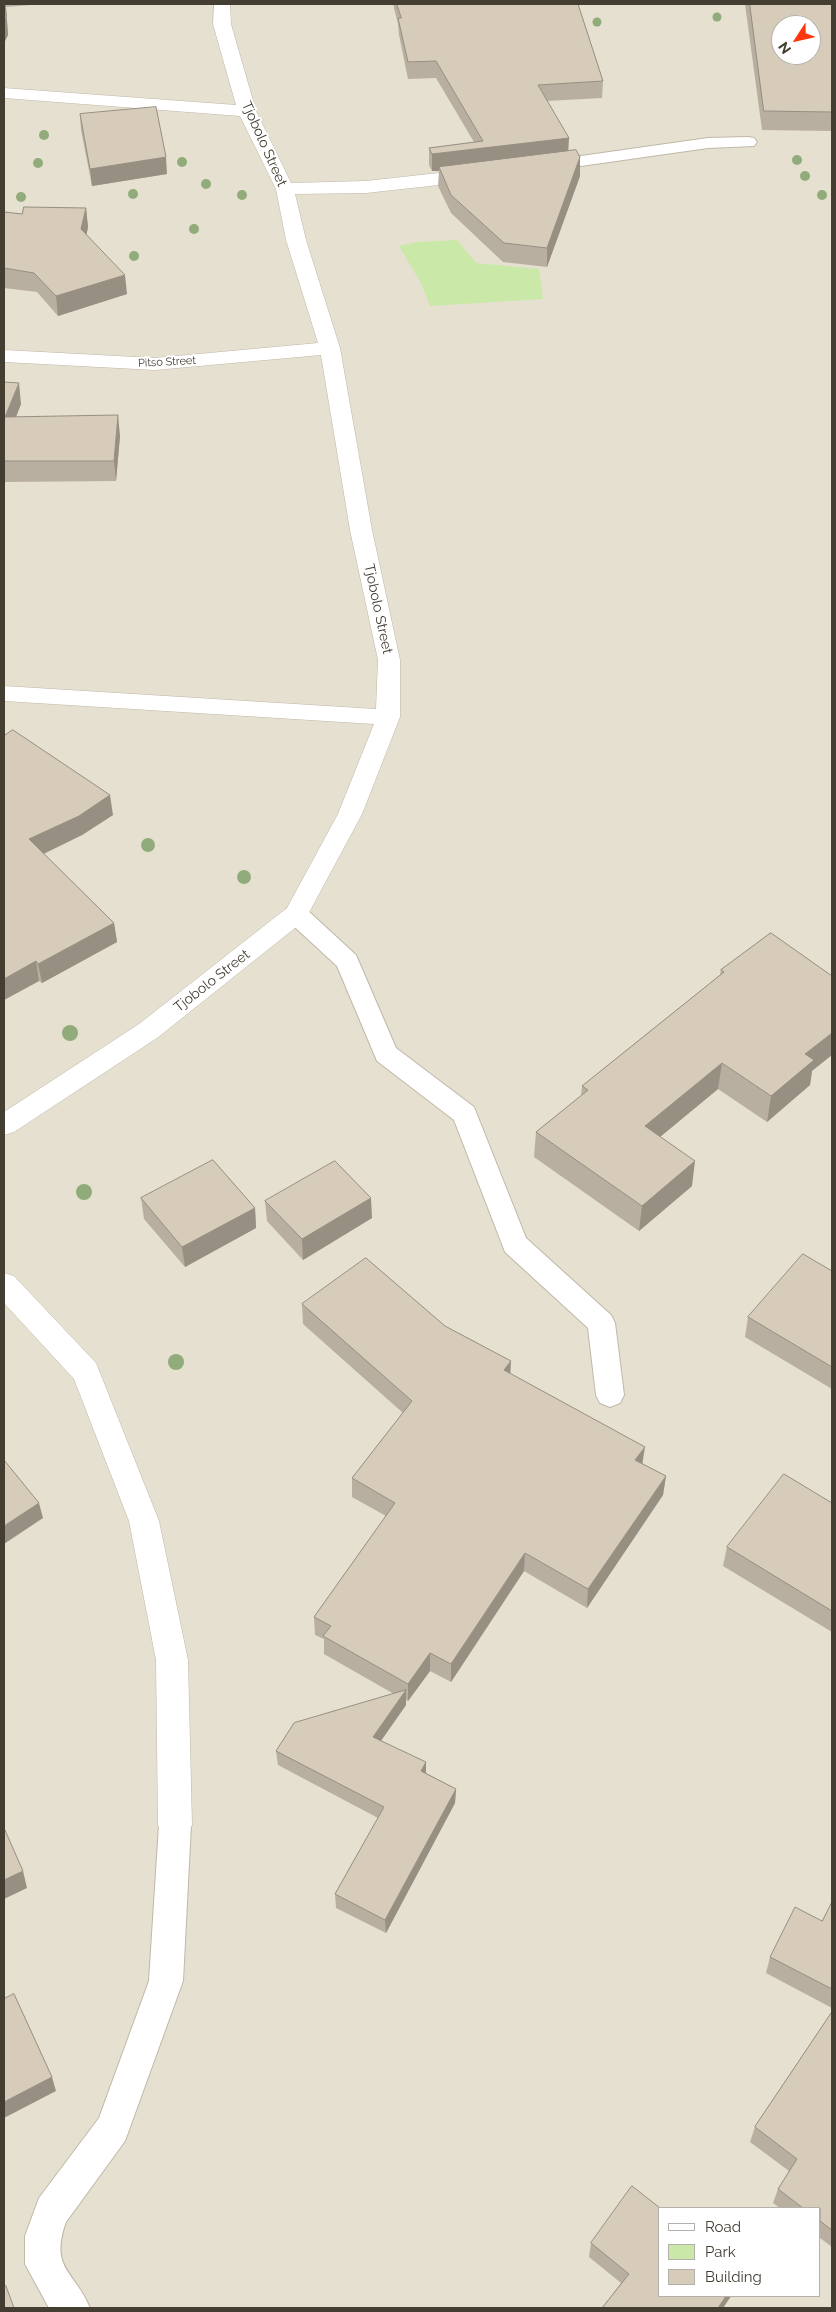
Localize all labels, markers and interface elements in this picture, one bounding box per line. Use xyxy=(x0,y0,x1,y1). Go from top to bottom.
north arrow xyxy=(771,15,821,65)
text: N xyxy=(775,39,794,57)
street label: Tjobolo Street xyxy=(238,99,290,189)
street label: Pitso Street xyxy=(138,354,196,370)
street label: Tjobolo Street xyxy=(360,562,396,656)
street label: Tjobolo Street xyxy=(171,946,253,1016)
legend xyxy=(658,2207,821,2297)
text: Road xyxy=(705,2218,741,2236)
text: Park xyxy=(705,2243,736,2261)
text: Building xyxy=(705,2268,762,2286)

